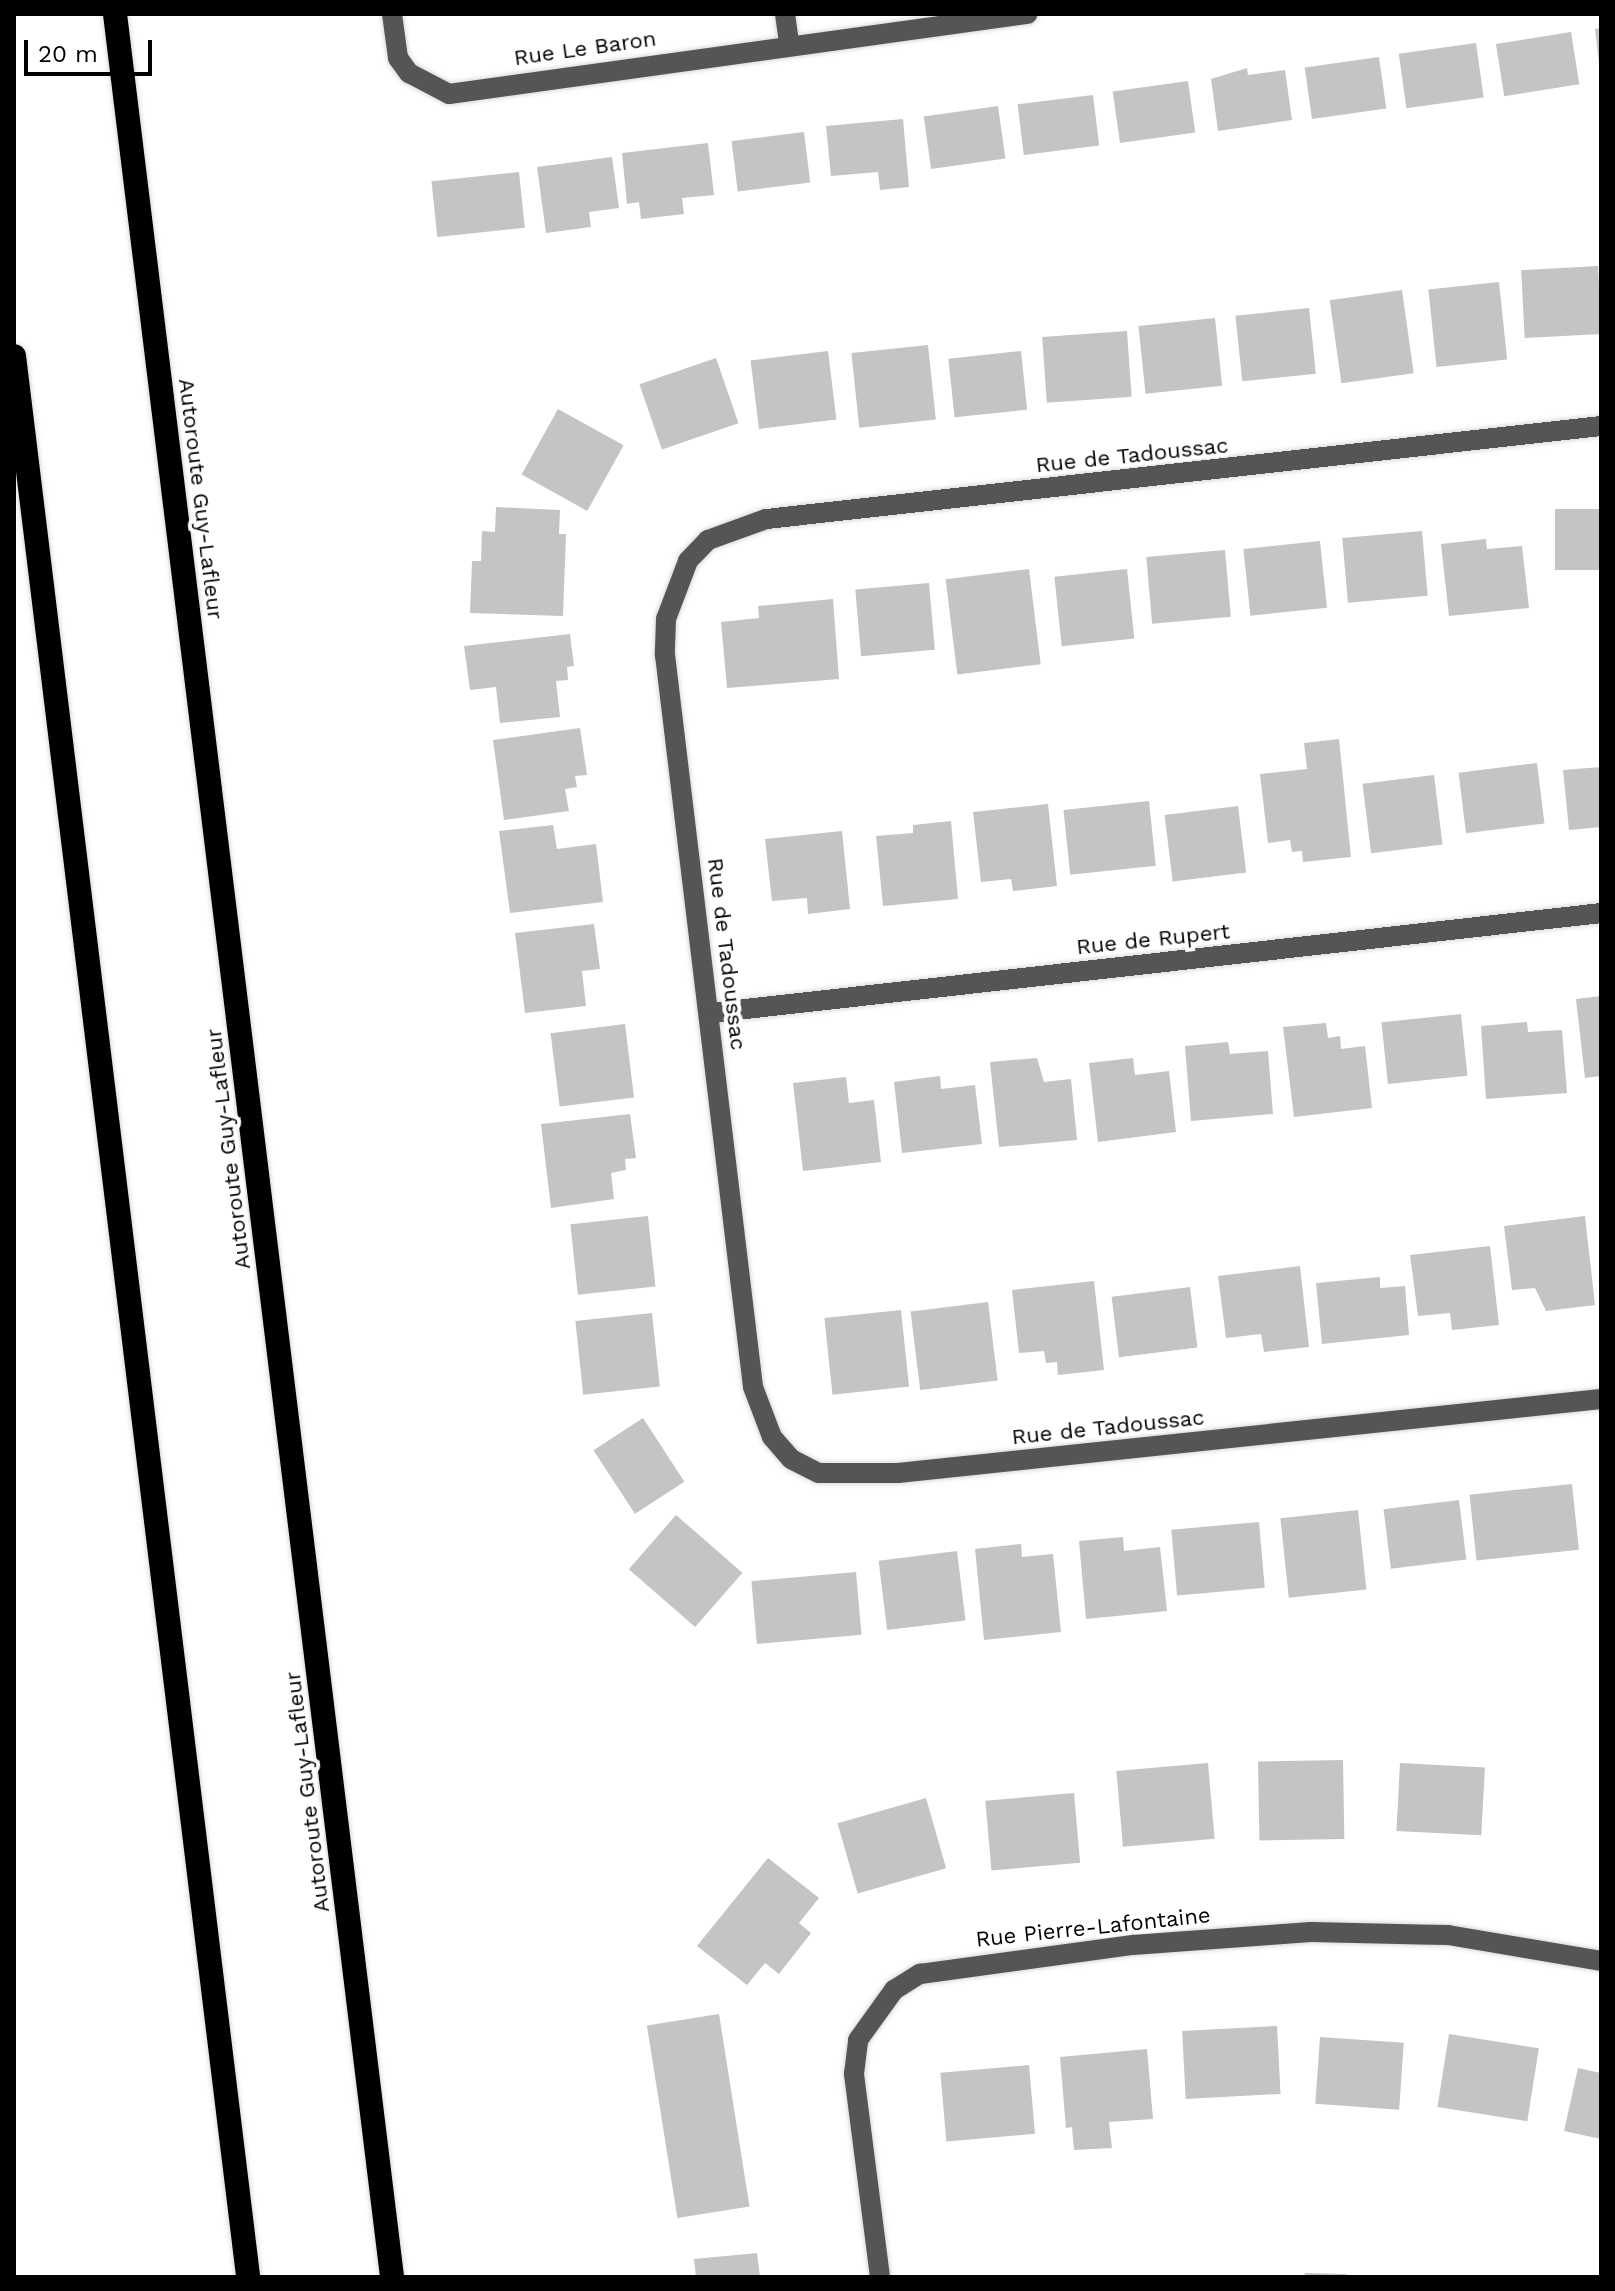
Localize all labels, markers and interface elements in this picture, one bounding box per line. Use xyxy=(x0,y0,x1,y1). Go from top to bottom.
scale bar xyxy=(28,24,156,74)
street label: Rue Le Baron xyxy=(512,25,658,71)
text: 20 m xyxy=(38,40,98,68)
street label: Autoroute Guy-Lafleur xyxy=(173,377,229,621)
street label: Rue de Tadoussac xyxy=(1034,432,1230,478)
street label: Rue de Tadoussac xyxy=(702,856,752,1052)
street label: Rue de Rupert xyxy=(1075,918,1231,960)
street label: Autoroute Guy-Lafleur xyxy=(200,1027,256,1271)
street label: Rue de Tadoussac xyxy=(1010,1404,1206,1450)
street label: Autoroute Guy-Lafleur xyxy=(279,1670,335,1914)
street label: Rue Pierre-Lafontaine xyxy=(974,1902,1212,1952)

